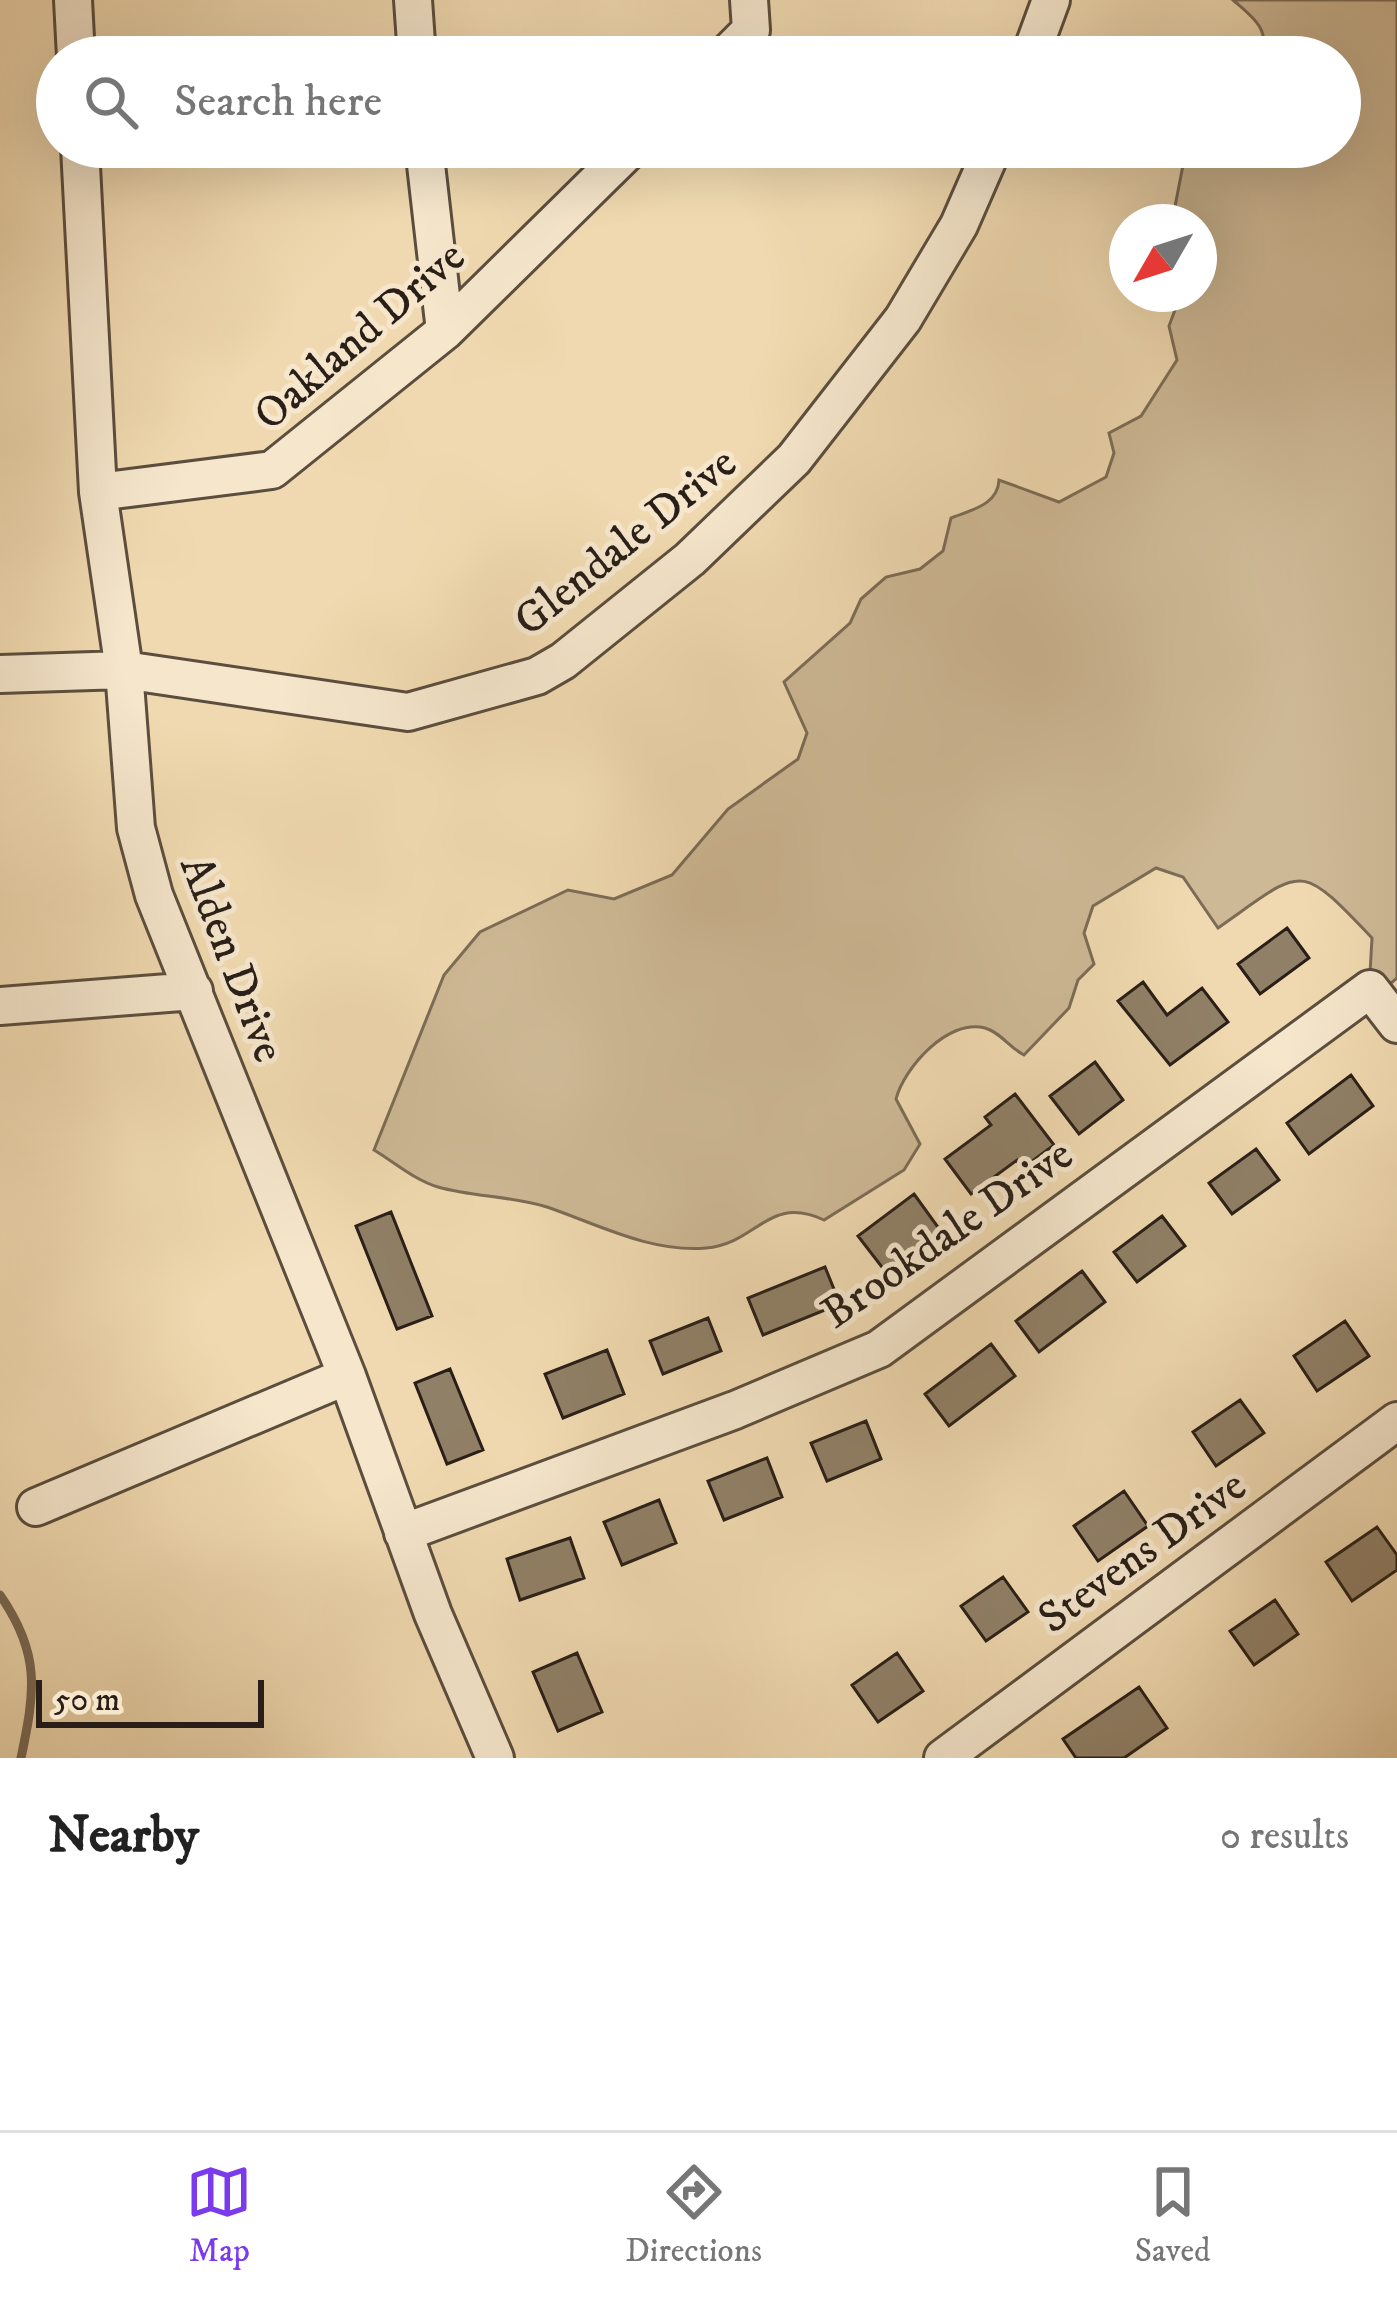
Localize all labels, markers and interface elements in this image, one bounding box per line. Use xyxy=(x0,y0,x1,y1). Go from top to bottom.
search box xyxy=(36,36,1361,168)
icon: search xyxy=(78,69,144,135)
text: Search here xyxy=(174,74,382,130)
north arrow xyxy=(1109,204,1217,312)
street label: Oakland Drive xyxy=(243,229,477,443)
street label: Glendale Drive xyxy=(503,436,749,649)
street label: Alden Drive xyxy=(166,848,296,1070)
street label: Brookdale Drive xyxy=(811,1127,1084,1342)
street label: Stevens Drive xyxy=(1028,1458,1258,1647)
scale bar xyxy=(36,1674,264,1727)
text: 50 m xyxy=(54,1680,120,1721)
text: Nearby xyxy=(48,1804,199,1868)
text: 0 results xyxy=(1220,1812,1349,1861)
tab: Map xyxy=(186,2159,252,2272)
tab: Directions xyxy=(625,2159,762,2272)
tab: Saved xyxy=(1135,2159,1211,2272)

